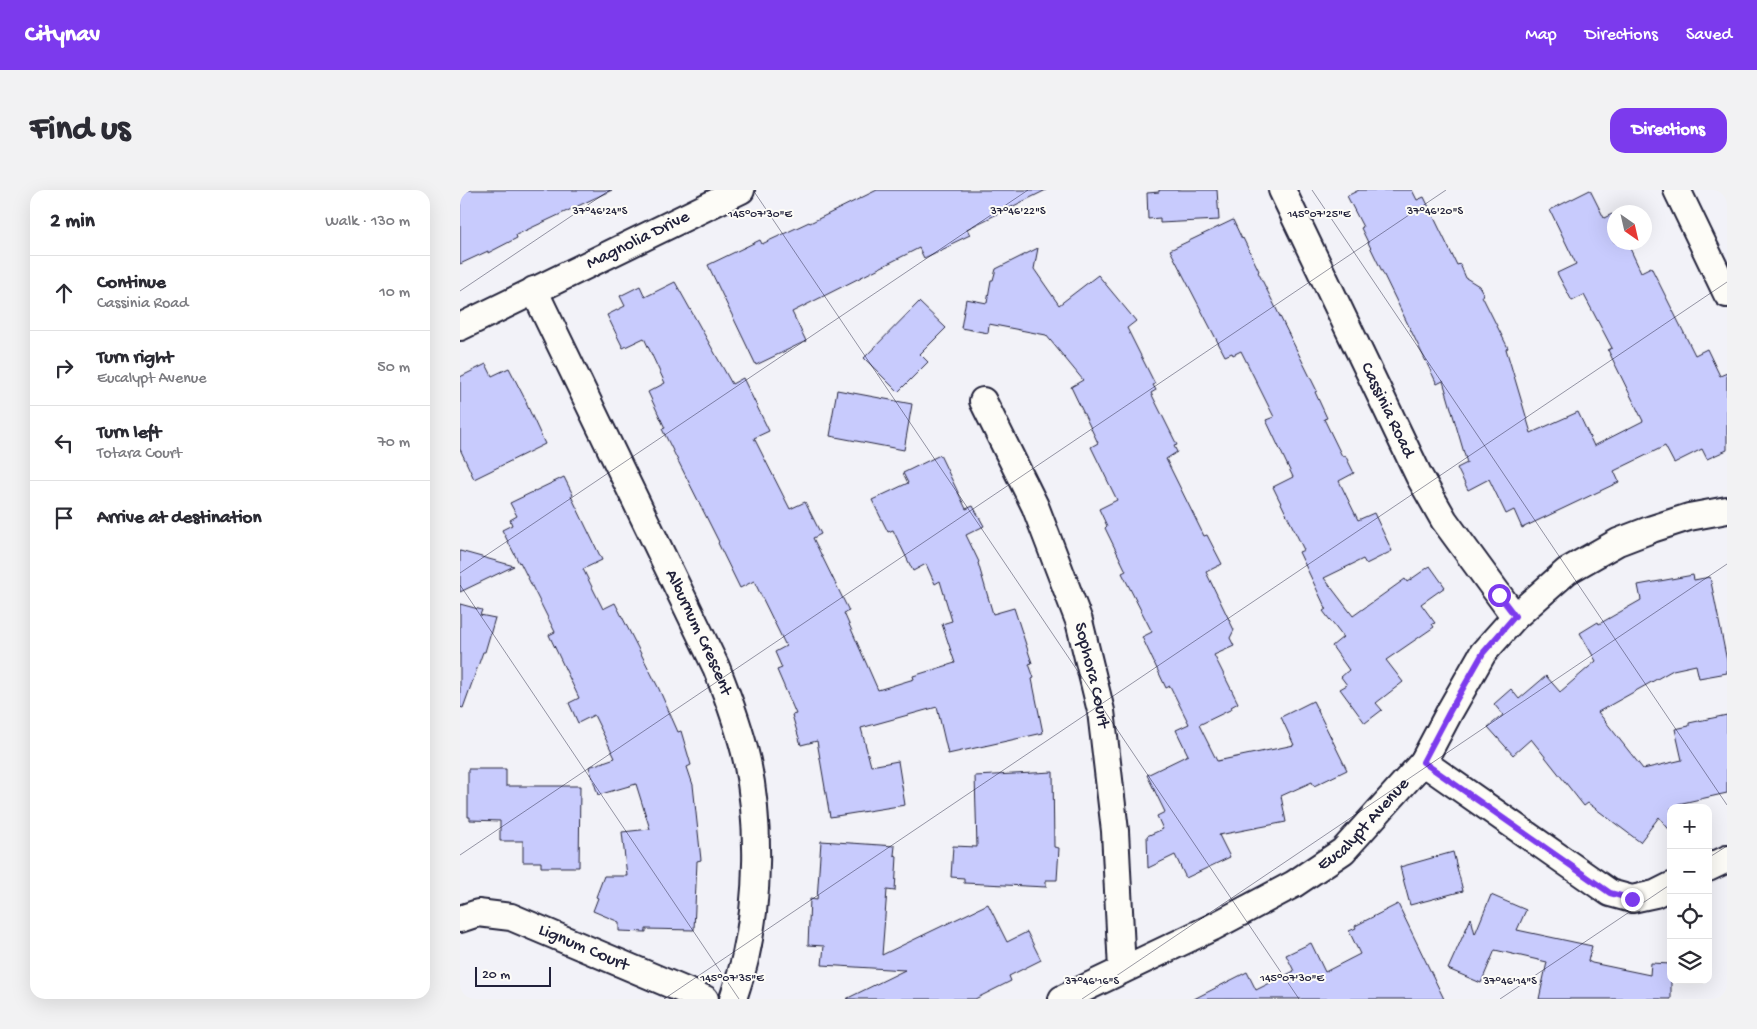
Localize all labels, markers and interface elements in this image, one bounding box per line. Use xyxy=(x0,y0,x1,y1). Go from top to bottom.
text: Citynav xyxy=(25,21,100,50)
text: Map xyxy=(1525,25,1557,46)
text: Directions xyxy=(1585,25,1658,46)
text: Saved xyxy=(1686,25,1732,46)
button: Directions xyxy=(1610,108,1727,153)
text: Find us xyxy=(30,110,130,151)
text: 37°46'24"S xyxy=(572,205,628,219)
text: 37°46'22"S xyxy=(990,205,1046,219)
text: 37°46'20"S xyxy=(1406,205,1463,219)
north arrow xyxy=(1607,205,1652,250)
street label: Magnolia Drive xyxy=(583,206,694,274)
text: 145°07'30"E xyxy=(727,208,792,222)
text: 145°07'25"E xyxy=(1287,208,1351,222)
text: 2 min xyxy=(50,210,95,235)
text: Walk · 130 m xyxy=(325,213,410,232)
text: Continue xyxy=(97,272,166,295)
icon: ahead xyxy=(50,279,78,307)
text: 10 m xyxy=(379,284,410,303)
text: Cassinia Road xyxy=(97,295,189,314)
text: Turn right xyxy=(97,347,173,370)
icon: right xyxy=(50,354,78,382)
text: 50 m xyxy=(377,359,410,378)
street label: Cassinia Road xyxy=(1356,359,1420,462)
text: Eucalypt Avenue xyxy=(97,370,207,389)
text: Turn left xyxy=(97,422,161,445)
icon: left xyxy=(50,429,78,457)
text: 70 m xyxy=(377,434,410,453)
text: Totara Court xyxy=(97,445,182,464)
icon: arrive xyxy=(50,504,78,532)
text: Arrive at destination xyxy=(97,507,261,530)
street label: Alburnum Crescent xyxy=(660,566,737,700)
route start xyxy=(1488,584,1511,607)
street label: Sophora Court xyxy=(1069,620,1114,731)
street label: Eucalypt Avenue xyxy=(1313,773,1415,876)
map controls xyxy=(1667,804,1712,984)
button: + xyxy=(1667,804,1712,849)
button: − xyxy=(1667,849,1712,894)
route end xyxy=(1621,888,1644,911)
button: locate xyxy=(1667,894,1712,939)
street label: Lignum Court xyxy=(535,919,633,977)
button: layers xyxy=(1667,939,1712,984)
scale bar xyxy=(475,964,551,987)
text: 20 m xyxy=(482,967,510,984)
text: 145°07'35"E xyxy=(699,972,764,986)
text: 145°07'30"E xyxy=(1259,972,1324,986)
text: 37°46'16"S xyxy=(1064,975,1120,989)
text: 37°46'14"S xyxy=(1482,975,1537,989)

